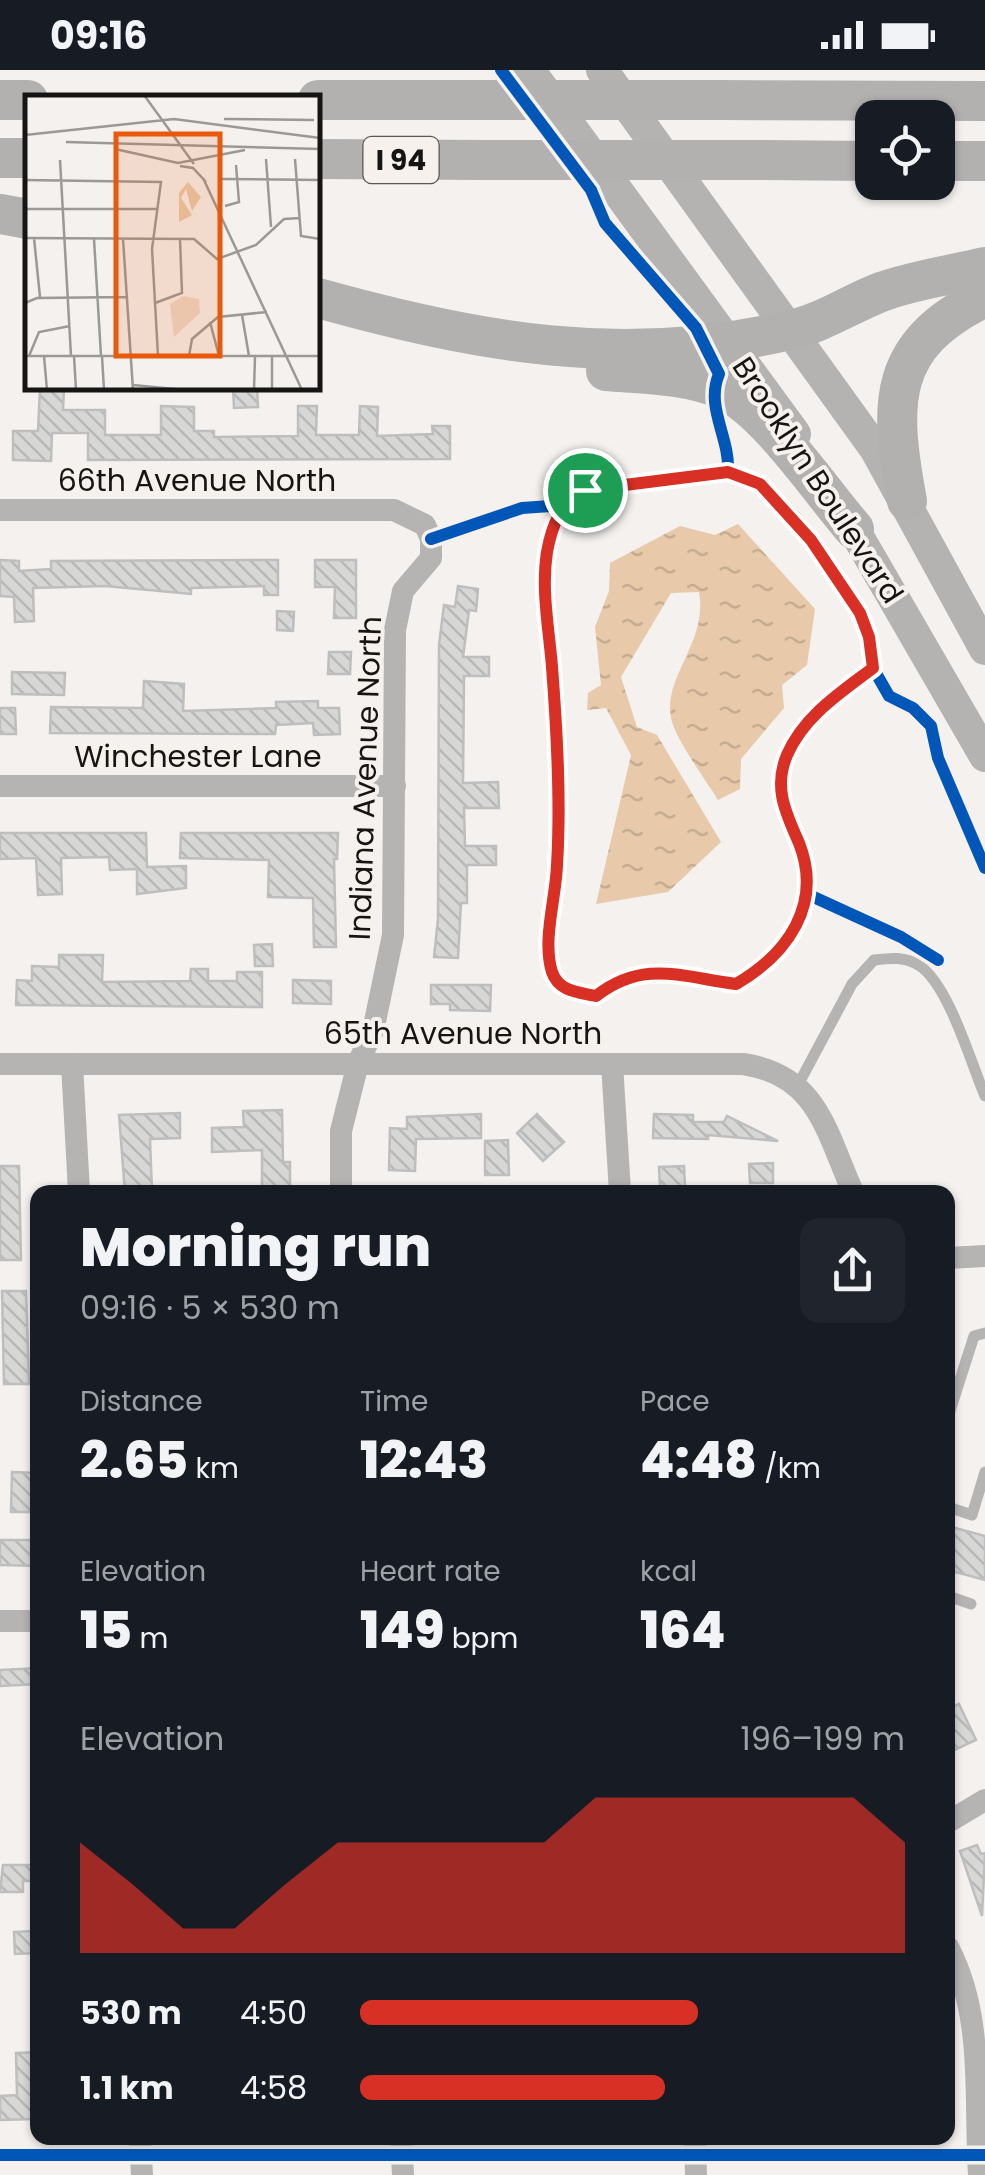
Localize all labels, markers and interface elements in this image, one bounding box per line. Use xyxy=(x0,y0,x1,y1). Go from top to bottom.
text: 09:16 xyxy=(50,9,147,62)
inset map xyxy=(25,95,320,390)
map controls xyxy=(855,100,955,200)
button: locate xyxy=(855,100,955,200)
road number: I 94 xyxy=(364,137,438,183)
street label: Brooklyn Boulevard xyxy=(722,348,914,612)
pin xyxy=(543,448,628,533)
street label: 66th Avenue North xyxy=(58,459,336,502)
icon: arrive xyxy=(558,463,613,518)
street label: Indiana Avenue North xyxy=(338,615,392,941)
street label: Winchester Lane xyxy=(74,735,322,778)
street label: 65th Avenue North xyxy=(324,1012,602,1055)
text: Morning run xyxy=(80,1208,431,1285)
button: share xyxy=(800,1218,905,1323)
text: 09:16 · 5 × 530 m xyxy=(80,1285,340,1330)
text: Distance xyxy=(80,1382,203,1421)
text: Time xyxy=(360,1382,428,1421)
text: Pace xyxy=(640,1382,710,1421)
text: 2.65 xyxy=(80,1425,188,1496)
text: 12:43 xyxy=(360,1425,488,1496)
text: 4:48 xyxy=(640,1425,757,1496)
text: km xyxy=(188,1449,239,1488)
text: /km xyxy=(757,1449,821,1488)
text: Elevation xyxy=(80,1552,206,1591)
text: Heart rate xyxy=(360,1552,501,1591)
text: kcal xyxy=(640,1552,697,1591)
text: 15 xyxy=(80,1595,132,1666)
text: 149 xyxy=(360,1595,444,1666)
text: 164 xyxy=(640,1595,726,1666)
text: m xyxy=(132,1619,168,1658)
text: bpm xyxy=(444,1619,518,1658)
text: Elevation xyxy=(80,1716,224,1761)
text: 196–199 m xyxy=(741,1716,905,1761)
text: 530 m xyxy=(80,1990,182,2035)
text: 4:50 xyxy=(240,1990,307,2035)
text: 1.1 km xyxy=(80,2065,174,2110)
text: 4:58 xyxy=(240,2065,307,2110)

